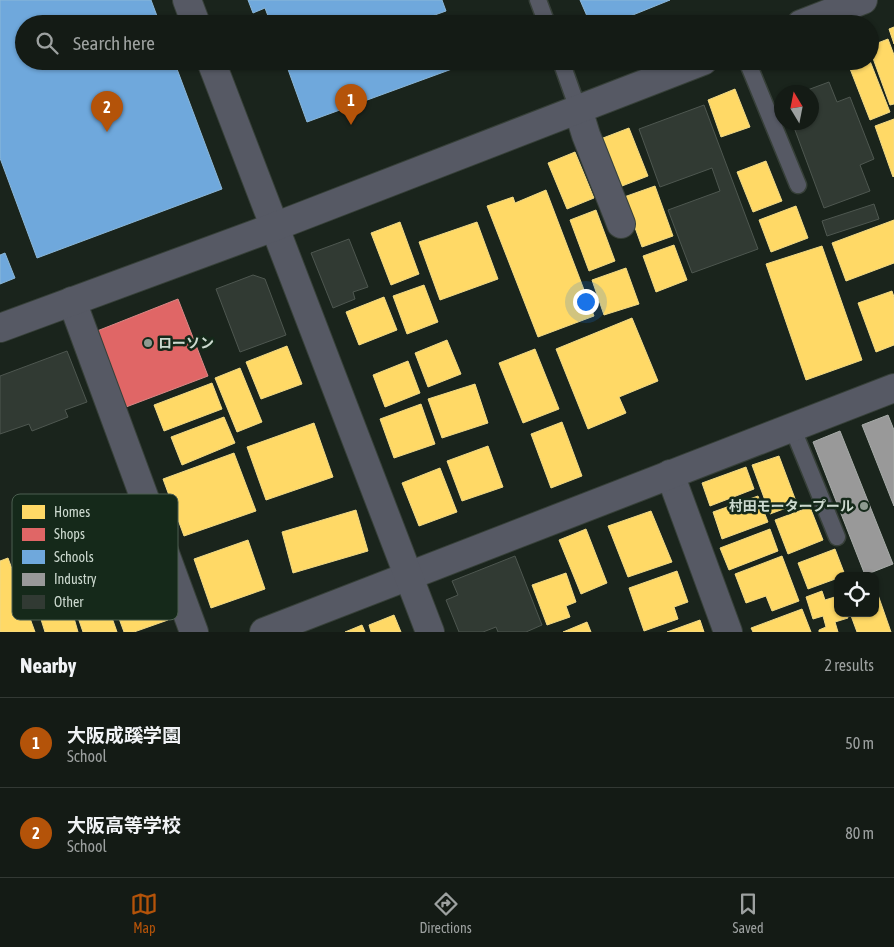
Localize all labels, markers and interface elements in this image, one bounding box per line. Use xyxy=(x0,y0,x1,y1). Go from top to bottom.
search box xyxy=(15,15,879,70)
icon: search xyxy=(33,29,61,57)
text: Search here xyxy=(73,32,155,54)
pin: 1 xyxy=(335,84,367,125)
north arrow xyxy=(774,85,819,130)
pin: 2 xyxy=(91,91,123,132)
your location xyxy=(573,289,599,315)
place label: ローソン xyxy=(158,335,214,351)
marker: ローソン xyxy=(142,337,154,349)
legend xyxy=(12,494,178,620)
place label: 村田モータープール xyxy=(729,498,854,514)
marker: 村田モータープール xyxy=(858,500,870,512)
text: Homes xyxy=(54,504,90,520)
text: Shops xyxy=(54,526,85,542)
text: Schools xyxy=(54,549,94,565)
text: Industry xyxy=(54,571,97,587)
map controls xyxy=(834,572,879,617)
button: locate xyxy=(834,572,879,617)
text: Other xyxy=(54,594,84,610)
text: Nearby xyxy=(20,653,76,677)
text: 2 results xyxy=(824,656,874,674)
text: 大阪成蹊学園 xyxy=(67,724,181,746)
text: 1 xyxy=(32,734,40,752)
text: 50 m xyxy=(845,734,874,752)
text: School xyxy=(67,747,107,765)
text: 大阪高等学校 xyxy=(67,814,181,836)
text: 2 xyxy=(32,824,40,842)
text: 80 m xyxy=(845,824,874,842)
text: School xyxy=(67,837,107,855)
tab: Map xyxy=(130,890,158,936)
tab: Directions xyxy=(419,890,472,936)
tab: Saved xyxy=(733,890,764,936)

